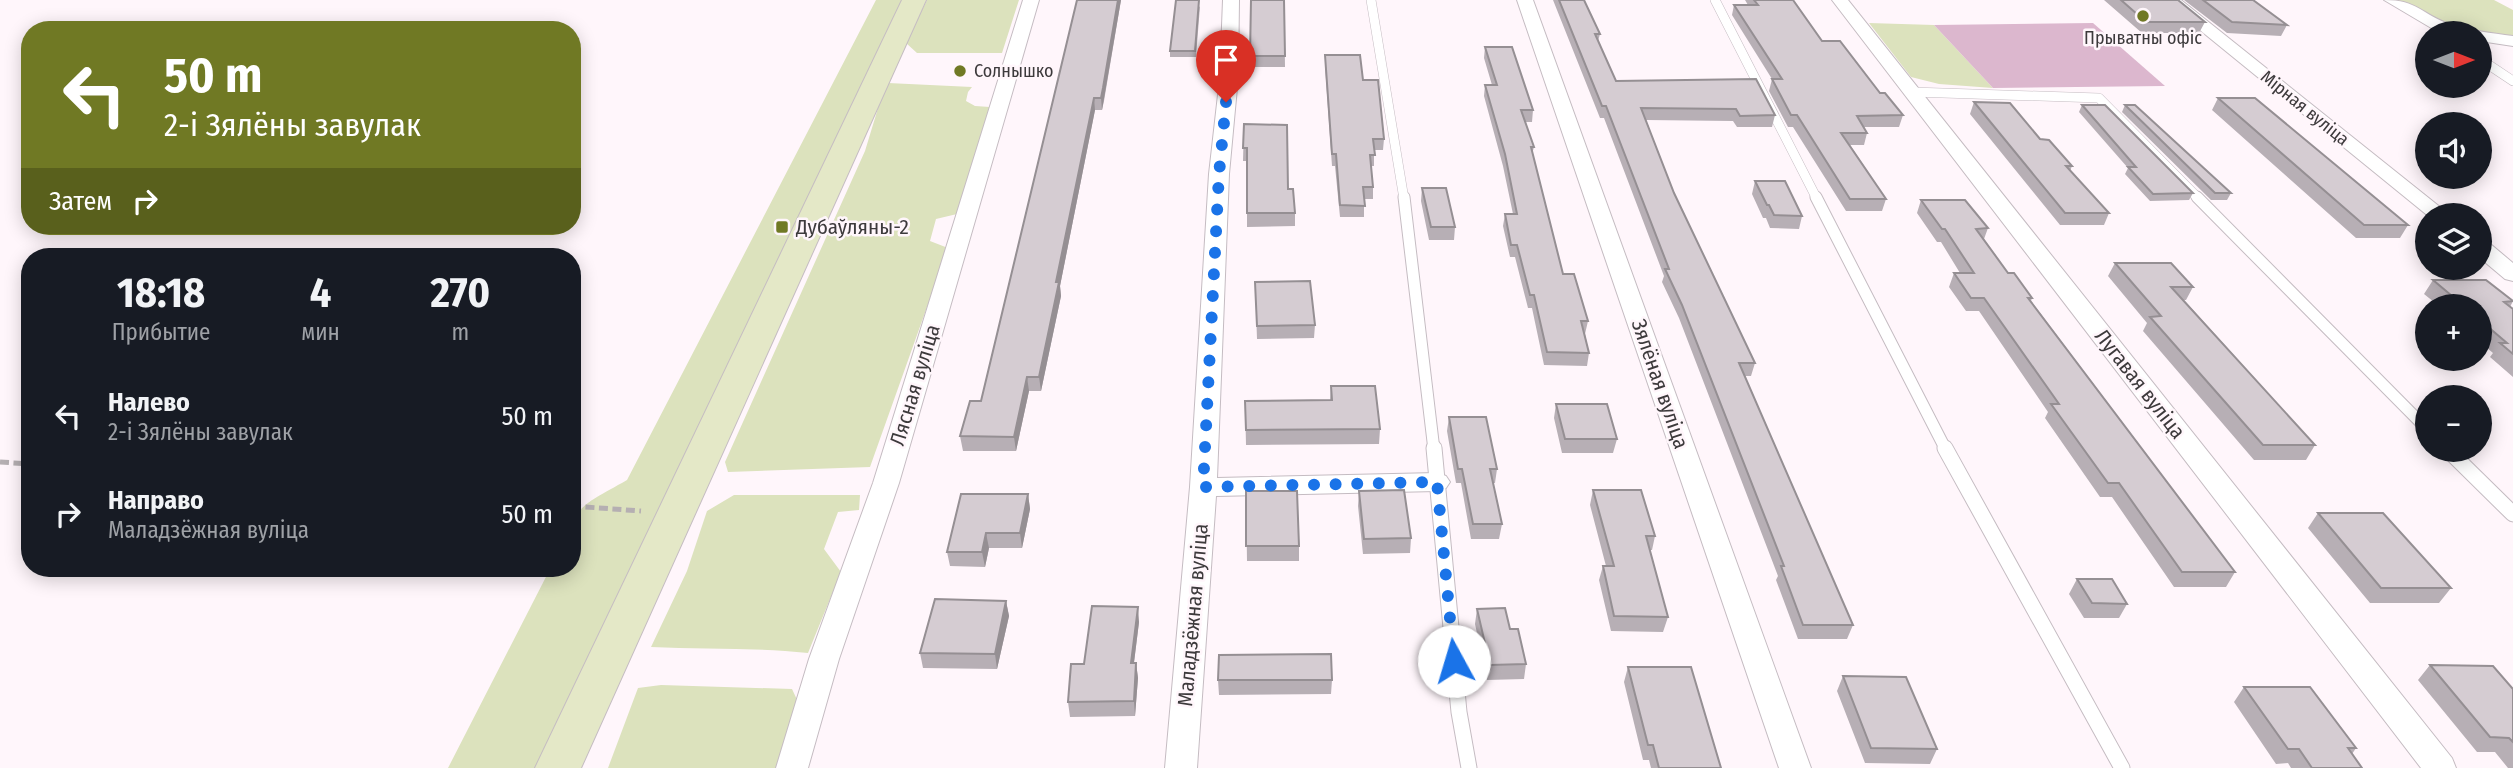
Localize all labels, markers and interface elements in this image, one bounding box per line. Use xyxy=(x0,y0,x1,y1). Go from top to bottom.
marker: Прыватны офіс xyxy=(2135,8,2151,24)
north arrow xyxy=(2415,21,2492,98)
map controls xyxy=(2415,21,2492,462)
place label: Прыватны офіс xyxy=(2084,27,2202,49)
pin xyxy=(1196,30,1256,102)
icon: arrive xyxy=(1207,41,1245,79)
text: 50 m xyxy=(164,46,262,105)
icon: left xyxy=(49,49,140,140)
place label: Солнышко xyxy=(974,60,1054,82)
marker: Солнышко xyxy=(952,63,968,79)
street label: Мірная вуліца xyxy=(2256,66,2354,150)
text: 2-і Зялёны завулак xyxy=(164,106,421,144)
button: sound xyxy=(2415,112,2492,189)
icon: right xyxy=(126,182,164,220)
text: Затем xyxy=(49,186,112,217)
button: layers xyxy=(2415,203,2492,280)
place label: Дубаўляны-2 xyxy=(795,214,909,240)
marker: Дубаўляны-2 xyxy=(774,219,790,235)
text: 18:18 xyxy=(117,268,205,318)
text: 4 xyxy=(310,268,331,318)
text: 270 xyxy=(431,268,490,318)
button: + xyxy=(2415,294,2492,371)
street label: Зялёная вуліца xyxy=(1626,316,1694,452)
text: Прибытие xyxy=(112,318,210,346)
text: мин xyxy=(301,318,340,346)
text: m xyxy=(452,318,469,346)
street label: Лясная вуліца xyxy=(884,321,946,449)
street label: Лугавая вуліца xyxy=(2089,324,2191,444)
button: − xyxy=(2415,385,2492,462)
text: Налево xyxy=(108,387,190,418)
icon: left xyxy=(49,397,87,435)
text: 50 m xyxy=(501,401,553,432)
text: 2-і Зялёны завулак xyxy=(108,418,293,446)
text: Направо xyxy=(108,485,204,516)
icon: right xyxy=(49,495,87,533)
text: 50 m xyxy=(501,499,553,530)
text: Маладзёжная вуліца xyxy=(108,516,309,544)
street label: Маладзёжная вуліца xyxy=(1172,522,1214,708)
position arrow xyxy=(1417,624,1491,698)

